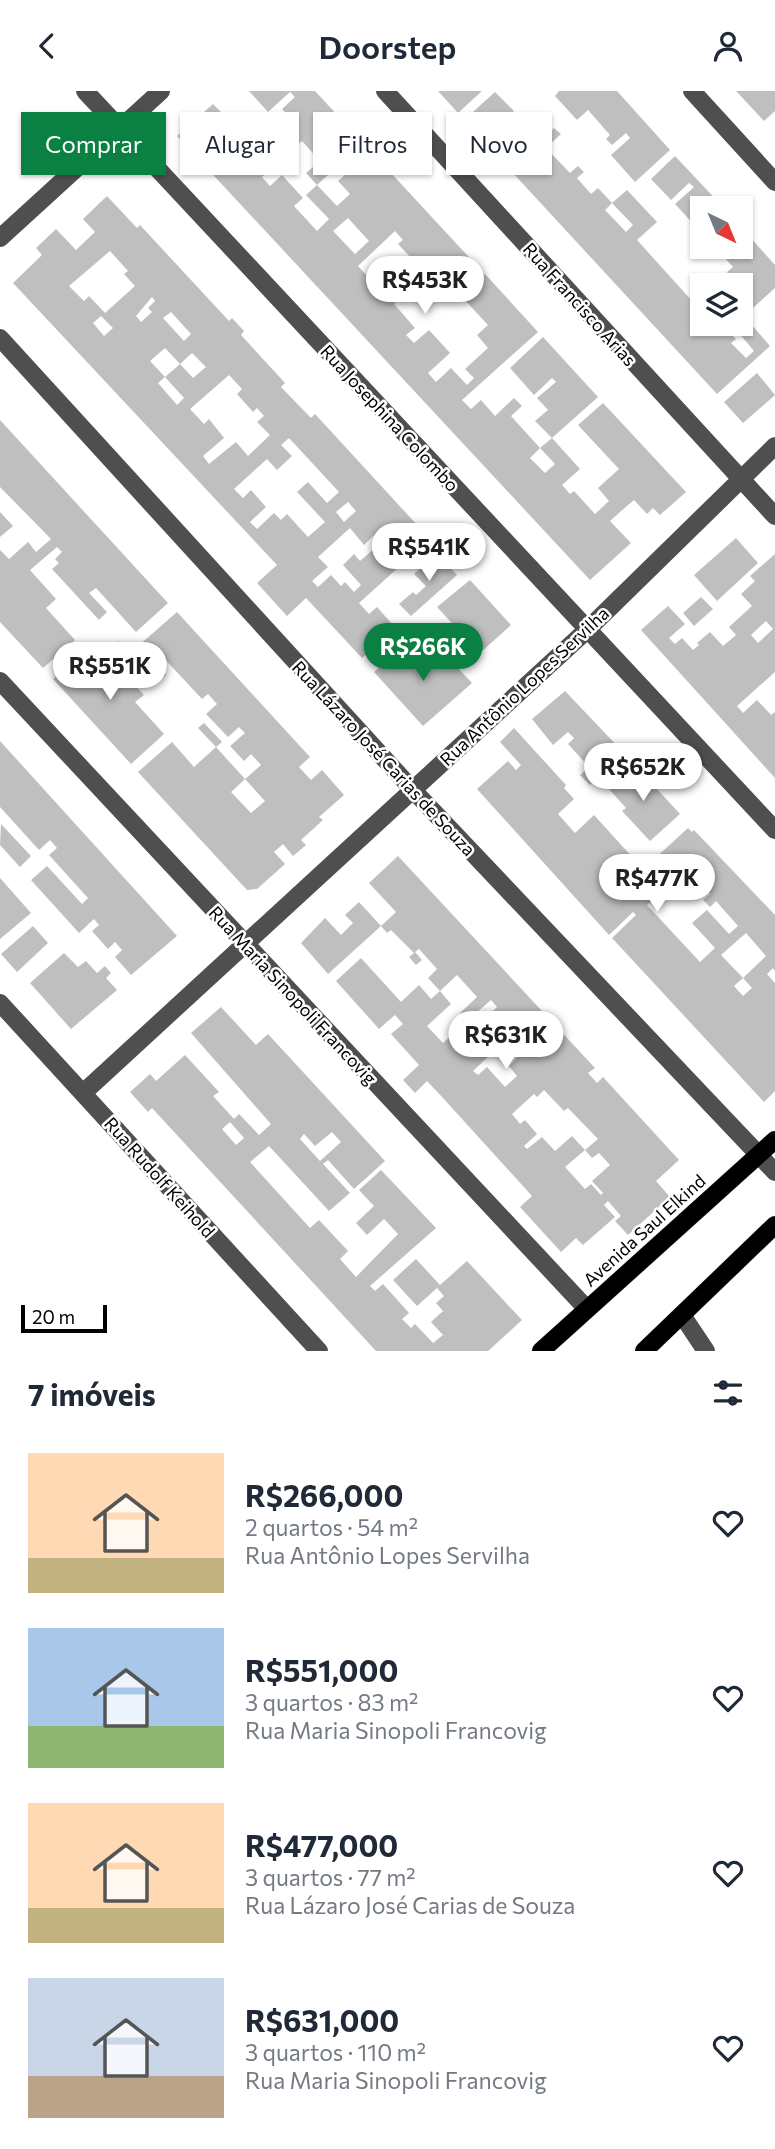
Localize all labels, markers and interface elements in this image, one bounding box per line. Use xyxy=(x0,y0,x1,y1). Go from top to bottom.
text: Doorstep xyxy=(319,26,457,66)
icon: back xyxy=(28,27,66,65)
icon: person xyxy=(709,27,747,65)
chip: Comprar xyxy=(21,112,166,175)
chip: Alugar xyxy=(180,112,299,175)
chip: Filtros xyxy=(313,112,432,175)
chip: Novo xyxy=(446,112,552,175)
north arrow xyxy=(690,196,752,259)
map controls xyxy=(690,196,753,336)
street label: Rua Francisco Arias xyxy=(519,238,641,370)
pin: R$453K xyxy=(368,257,482,316)
text: R$453K xyxy=(382,265,468,293)
button: layers xyxy=(690,273,753,336)
street label: Rua Josephina Colombo xyxy=(316,340,464,496)
pin: R$541K xyxy=(372,524,486,583)
text: R$541K xyxy=(388,532,470,560)
street label: Rua Antônio Lopes Servilha xyxy=(435,602,613,770)
pin: R$266K xyxy=(366,623,480,683)
text: R$266K xyxy=(380,632,466,660)
pin: R$551K xyxy=(53,643,167,702)
text: R$551K xyxy=(69,651,151,679)
street label: Rua Lázaro José Carias de Souza xyxy=(288,656,480,860)
pin: R$652K xyxy=(586,743,700,803)
text: R$652K xyxy=(600,752,686,780)
pin: R$477K xyxy=(600,855,714,914)
text: R$477K xyxy=(615,863,699,891)
street label: Rua Maria Sinopoli Francovig xyxy=(204,901,382,1089)
pin: R$631K xyxy=(449,1011,563,1071)
text: R$631K xyxy=(464,1020,548,1048)
street label: Rua Rudolf Keihold xyxy=(100,1112,220,1242)
street label: Avenida Saul Elkind xyxy=(578,1169,710,1291)
scale bar xyxy=(21,1302,107,1334)
text: 20 m xyxy=(32,1305,75,1328)
icon: filters xyxy=(709,1374,747,1412)
text: 7 imóveis xyxy=(28,1375,156,1412)
text: R$266,000 xyxy=(245,1476,403,1513)
icon: home xyxy=(84,1481,168,1565)
icon: heart xyxy=(709,1504,747,1542)
text: 2 quartos · 54 m² xyxy=(245,1513,418,1541)
text: Rua Antônio Lopes Servilha xyxy=(245,1541,530,1569)
text: R$551,000 xyxy=(245,1651,398,1688)
icon: home xyxy=(84,1656,168,1740)
icon: heart xyxy=(709,1679,747,1717)
text: 3 quartos · 83 m² xyxy=(245,1688,418,1716)
text: Rua Maria Sinopoli Francovig xyxy=(245,1716,547,1744)
text: R$477,000 xyxy=(245,1826,398,1863)
icon: home xyxy=(84,1831,168,1915)
icon: heart xyxy=(709,1854,747,1892)
text: 3 quartos · 77 m² xyxy=(245,1863,416,1891)
text: Rua Lázaro José Carias de Souza xyxy=(245,1891,575,1919)
text: R$631,000 xyxy=(245,2001,399,2038)
icon: home xyxy=(84,2006,168,2090)
icon: heart xyxy=(709,2029,747,2067)
text: 3 quartos · 110 m² xyxy=(245,2038,426,2066)
text: Rua Maria Sinopoli Francovig xyxy=(245,2066,547,2094)

